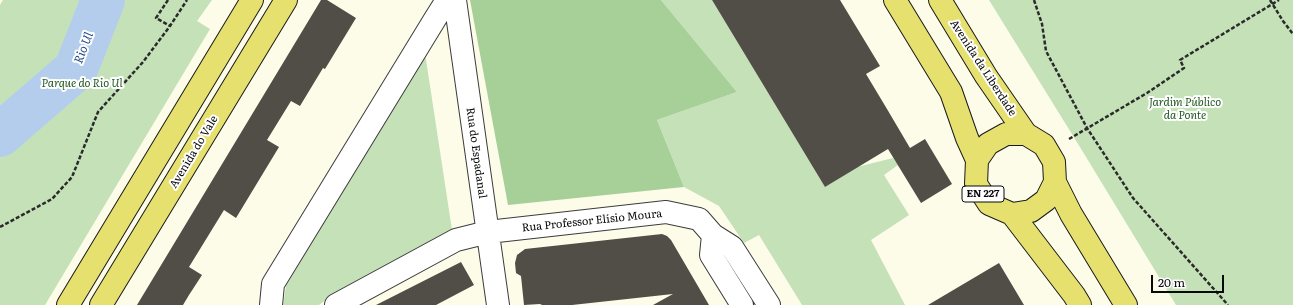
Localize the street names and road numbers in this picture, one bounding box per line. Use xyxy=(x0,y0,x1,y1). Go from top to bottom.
street label: Avenida da Liberdade xyxy=(947,17,1019,119)
street label: Rua do Espadanal xyxy=(463,107,489,199)
street label: Avenida do Vale xyxy=(167,113,221,191)
road number: EN 227 xyxy=(962,186,1004,202)
street label: Rua Professor Elísio Moura xyxy=(521,207,663,235)

